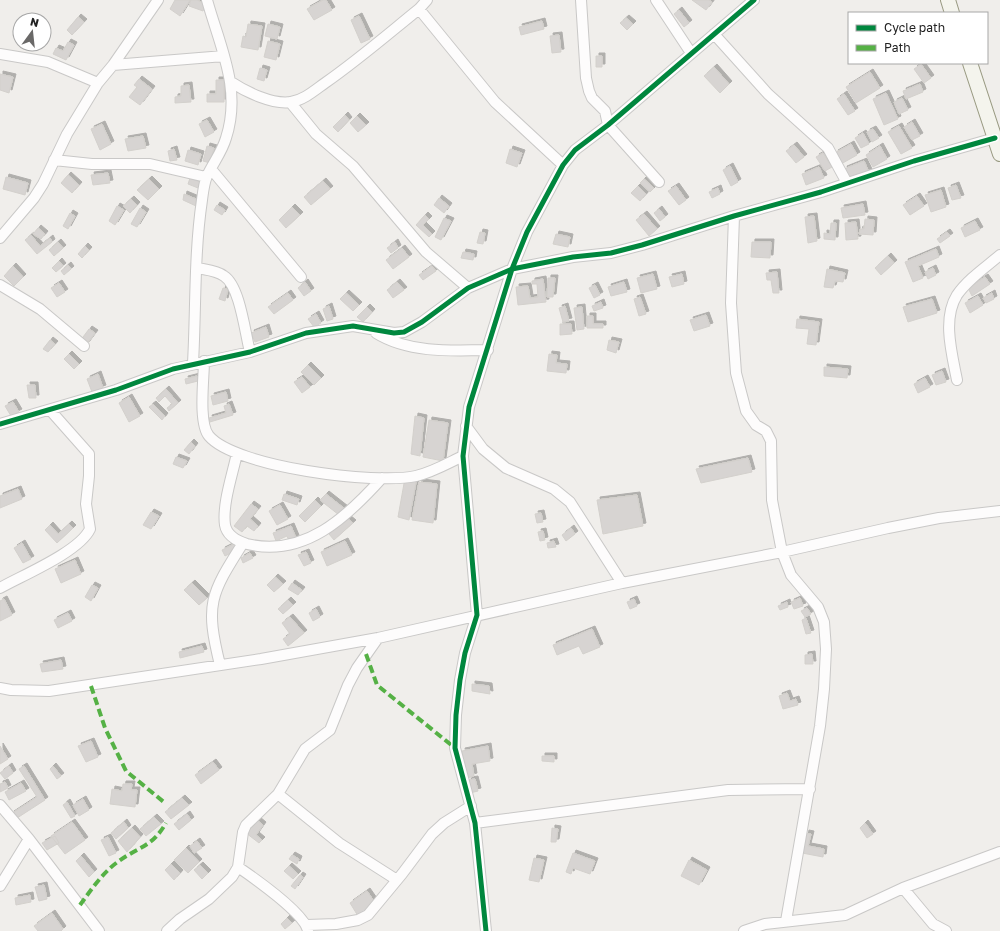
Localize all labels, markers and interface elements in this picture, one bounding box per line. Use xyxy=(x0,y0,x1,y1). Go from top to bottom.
north arrow xyxy=(12,12,52,52)
legend xyxy=(848,12,988,64)
text: N xyxy=(29,14,40,29)
text: Cycle path xyxy=(884,20,945,35)
text: Path xyxy=(884,40,911,55)

